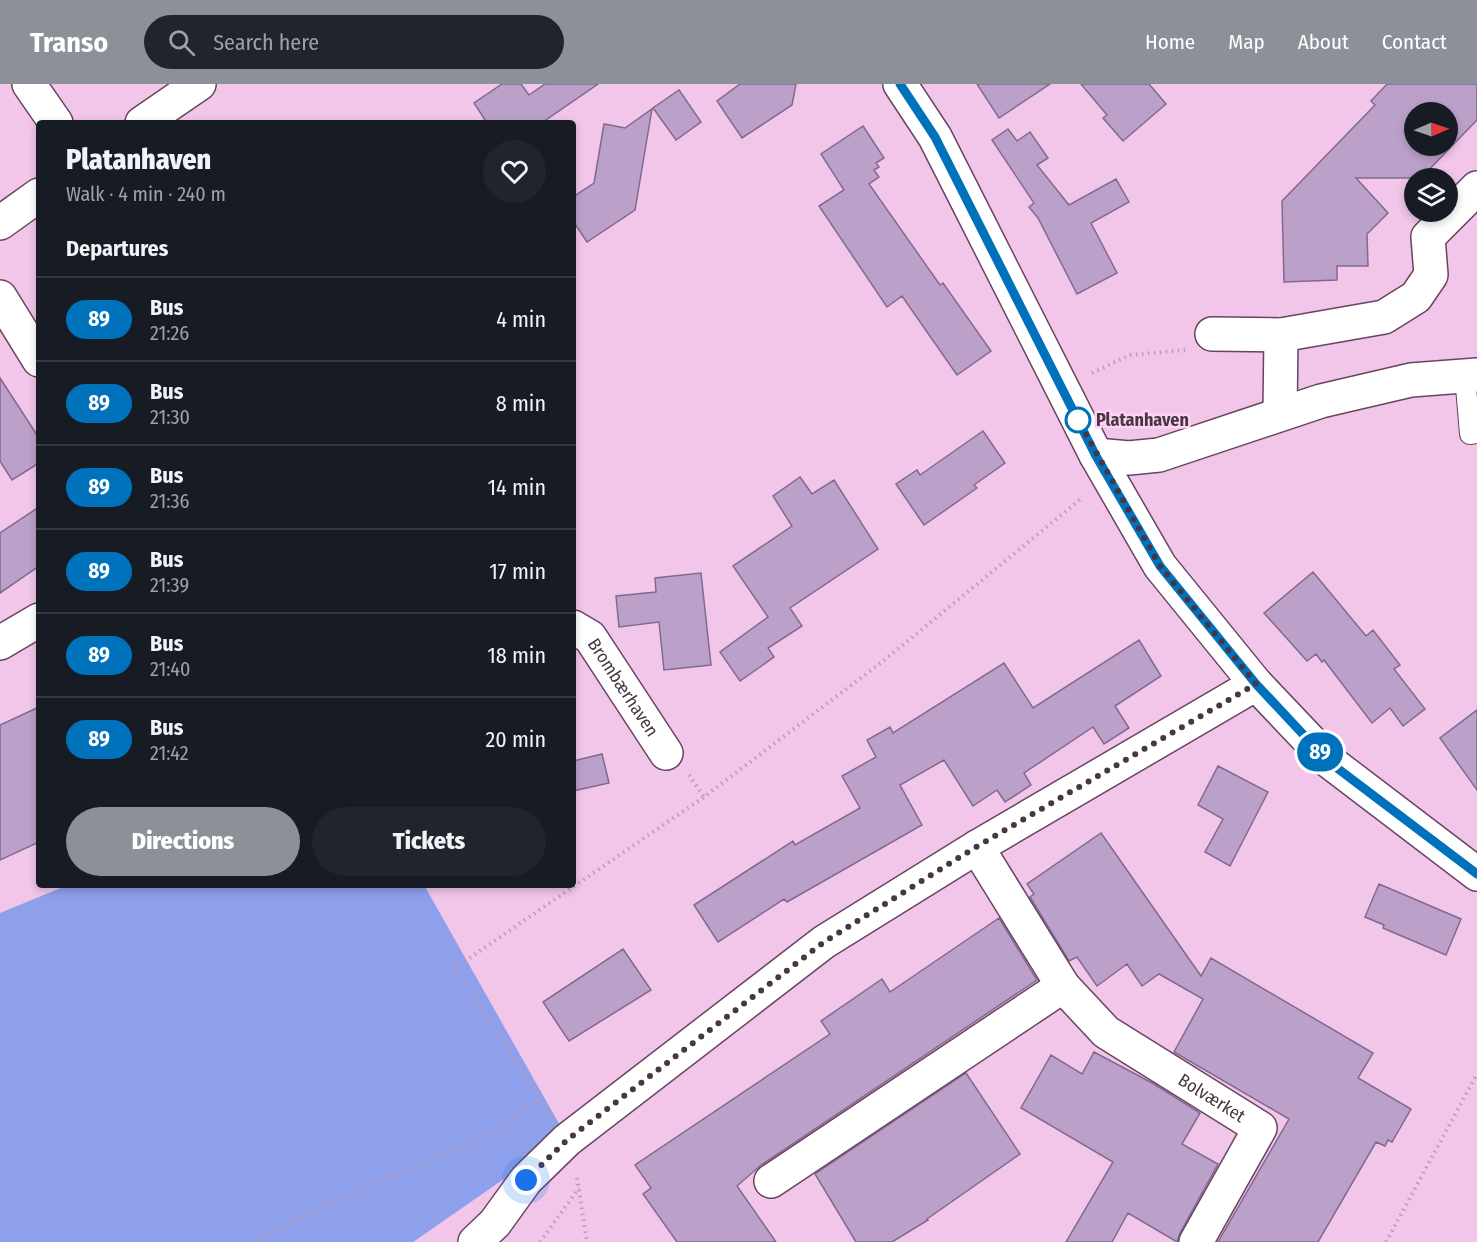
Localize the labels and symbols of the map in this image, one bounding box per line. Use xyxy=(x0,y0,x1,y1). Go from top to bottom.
north arrow xyxy=(1404,102,1458,156)
marker: Platanhaven xyxy=(1065,407,1091,433)
place label: Platanhaven xyxy=(1096,409,1189,431)
street label: Brombærhaven xyxy=(583,634,663,741)
line badge: 89 xyxy=(1293,732,1347,772)
street label: Bolværket xyxy=(1174,1069,1249,1127)
your location xyxy=(511,1165,541,1195)

